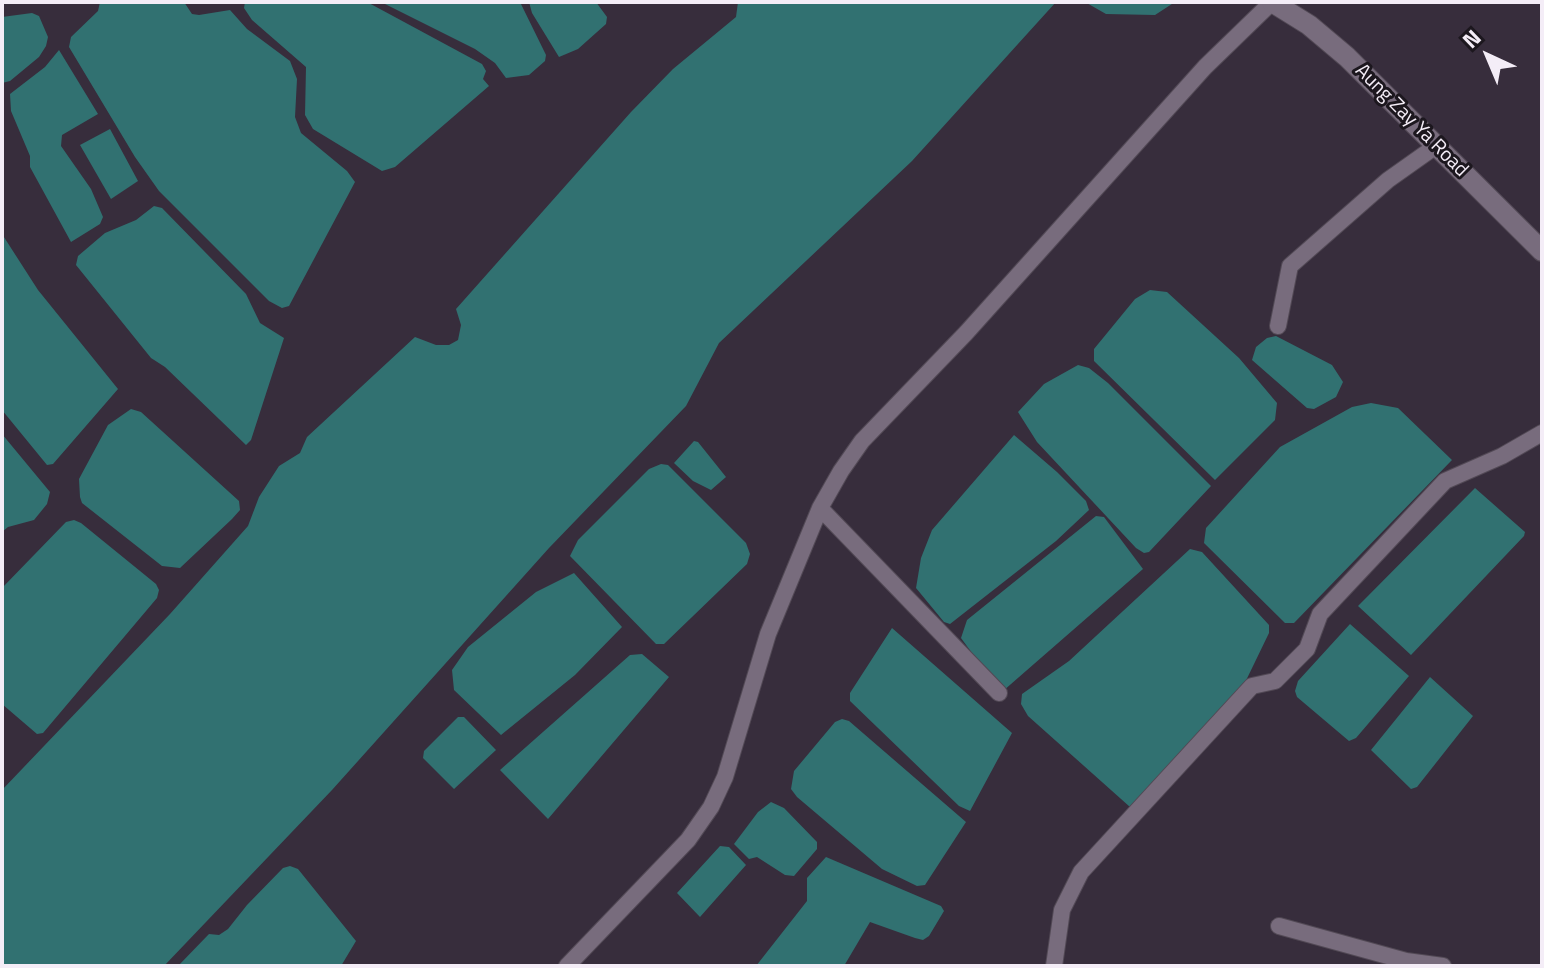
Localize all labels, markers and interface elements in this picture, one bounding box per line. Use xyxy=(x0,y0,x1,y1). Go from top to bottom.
north arrow xyxy=(1448,16,1528,96)
text: N xyxy=(1454,21,1489,56)
street label: Aung Zay Ya Road xyxy=(1350,60,1472,182)

